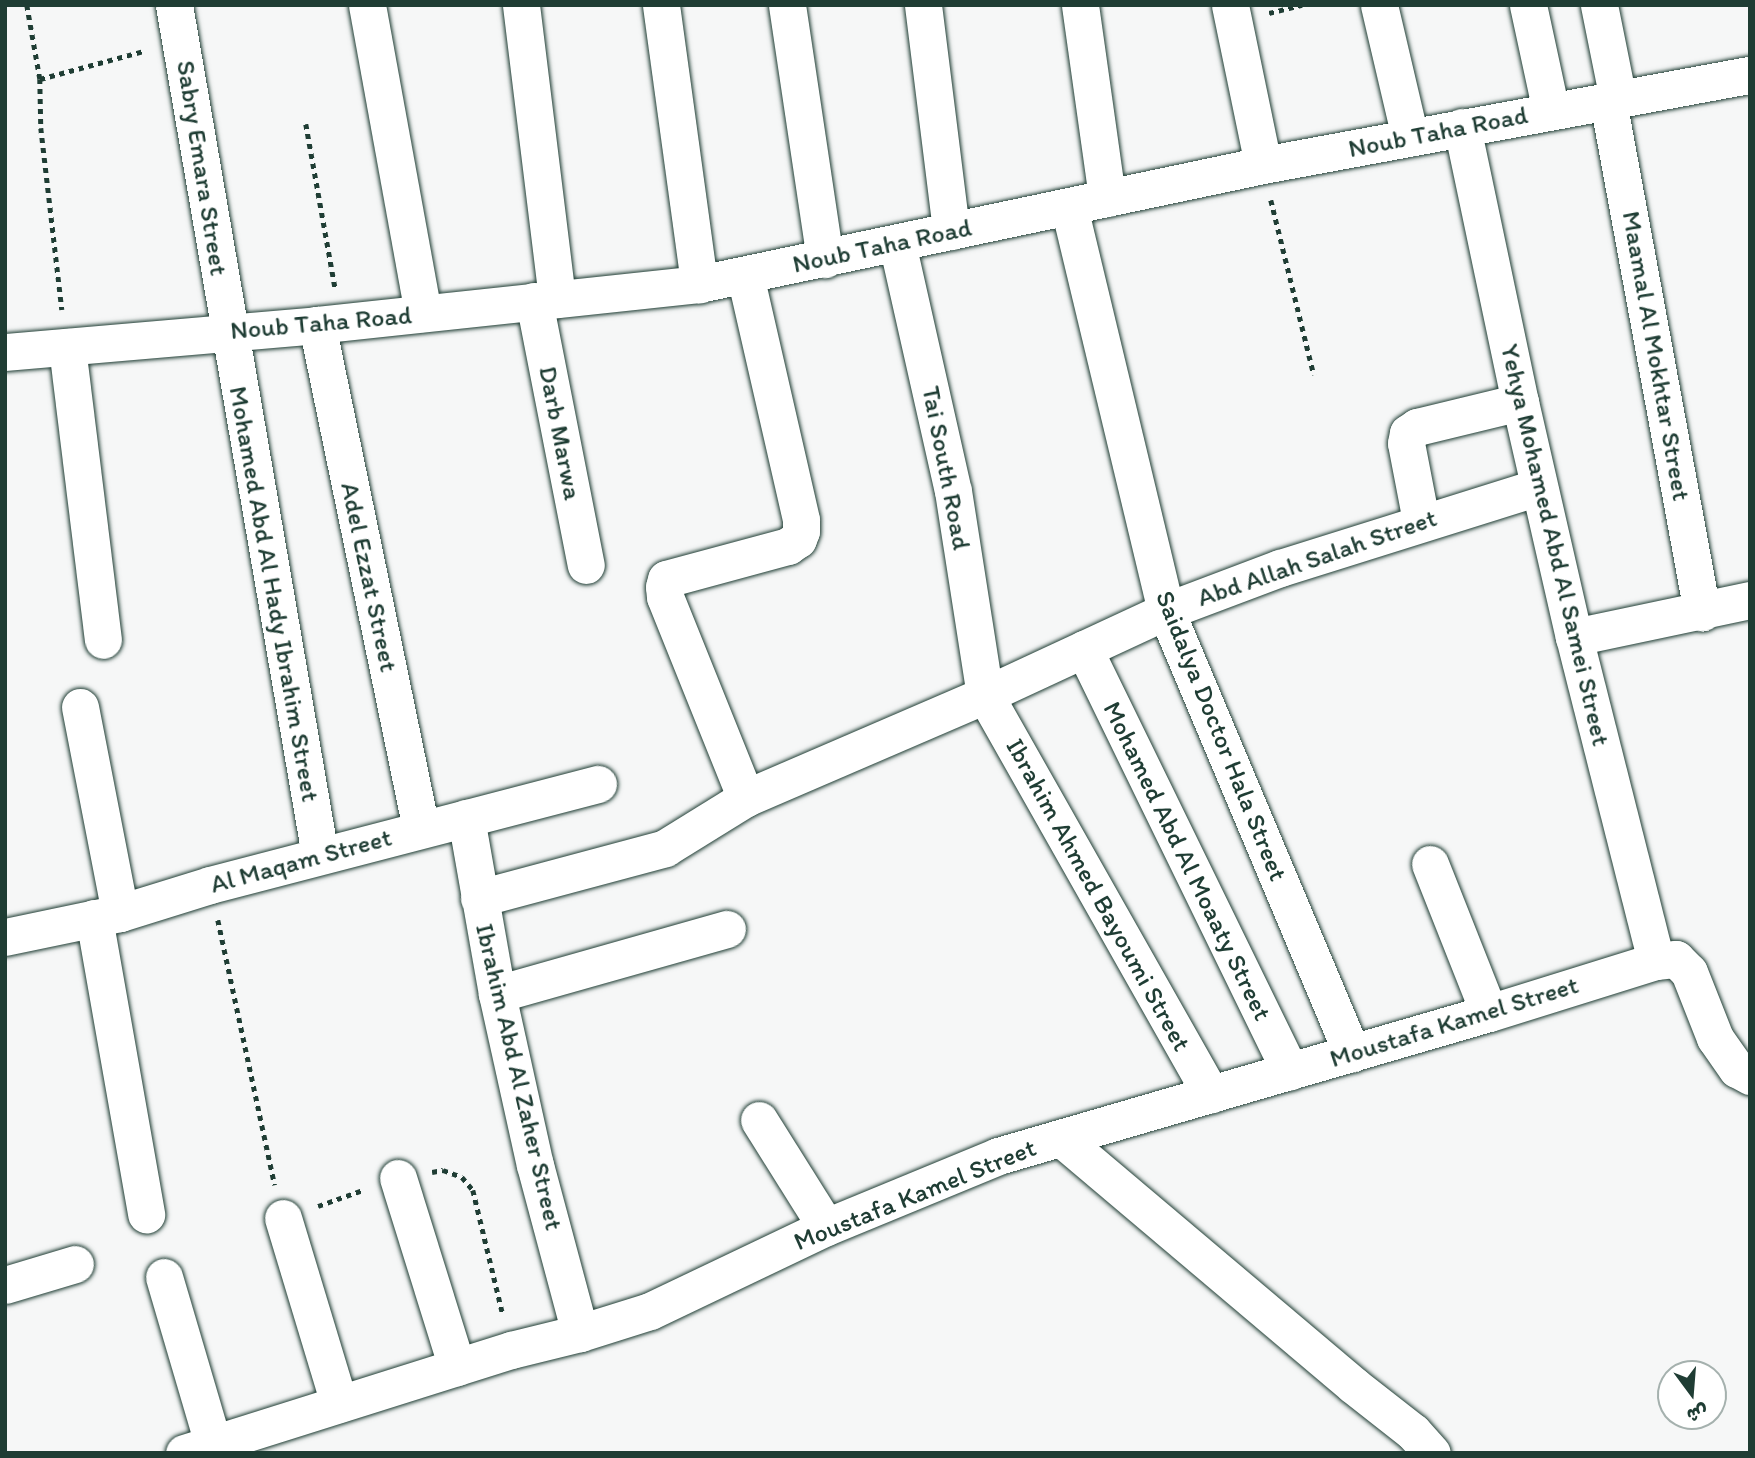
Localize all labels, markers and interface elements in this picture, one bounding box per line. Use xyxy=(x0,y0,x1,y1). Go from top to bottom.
street label: Sabry Emara Street xyxy=(170,59,234,277)
street label: Noub Taha Road xyxy=(1347,100,1529,164)
street label: Maamal Al Mokhtar Street xyxy=(1615,209,1697,503)
street label: Noub Taha Road xyxy=(791,212,973,280)
street label: Noub Taha Road xyxy=(231,300,411,346)
street label: Yehya Mohamed Abd Al Samei Street xyxy=(1494,342,1616,748)
street label: Darb Marwa xyxy=(532,364,588,502)
street label: Mohamed Abd Al Hady Ibrahim Street xyxy=(222,384,326,804)
street label: Tai South Road xyxy=(915,384,977,552)
street label: Adel Ezzat Street xyxy=(334,480,404,674)
street label: Abd Allah Salah Street xyxy=(1193,502,1441,614)
street label: Saidalya Doctor Hala Street xyxy=(1149,587,1293,885)
street label: Mohamed Abd Al Moaaty Street xyxy=(1096,697,1278,1025)
street label: Ibrahim Ahmed Bayoumi Street xyxy=(999,734,1197,1056)
street label: Al Maqam Street xyxy=(207,822,395,900)
street label: Ibrahim Abd Al Zaher Street xyxy=(469,921,569,1233)
street label: Moustafa Kamel Street xyxy=(1326,969,1582,1075)
street label: Moustafa Kamel Street xyxy=(789,1132,1041,1258)
north arrow xyxy=(1657,1360,1727,1430)
text: ش xyxy=(1684,1400,1711,1428)

